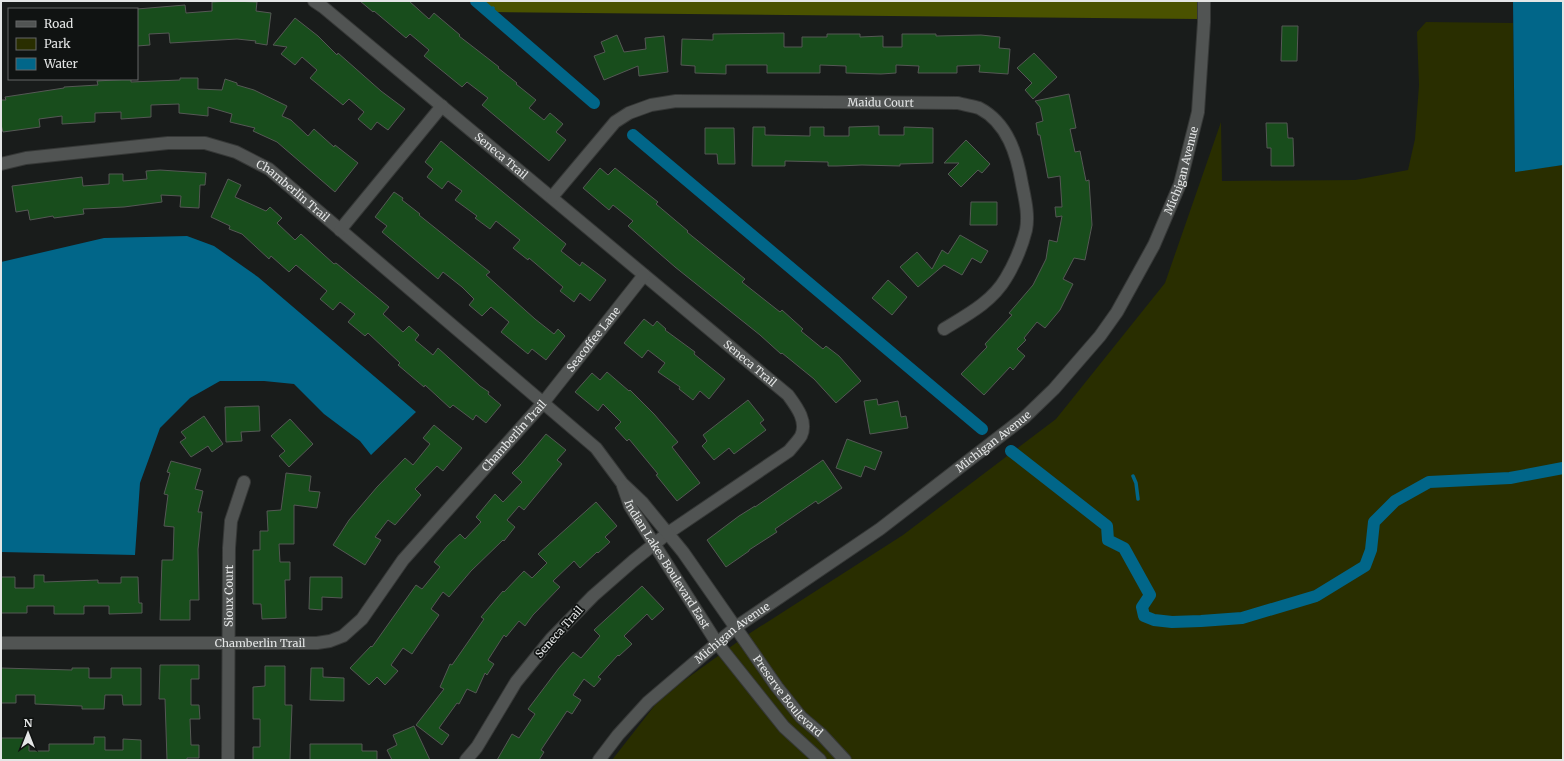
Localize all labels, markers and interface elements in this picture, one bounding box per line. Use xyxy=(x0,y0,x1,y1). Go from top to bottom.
legend xyxy=(8,8,138,80)
text: Road xyxy=(44,16,73,31)
text: Park xyxy=(44,36,71,51)
text: Water xyxy=(43,56,79,71)
street label: Maidu Court xyxy=(848,95,914,110)
street label: Michigan Avenue xyxy=(1161,125,1201,217)
street label: Seneca Trail xyxy=(472,130,531,182)
street label: Chamberlin Trail xyxy=(254,157,333,225)
street label: Seacoffee Lane xyxy=(563,304,623,375)
street label: Seneca Trail xyxy=(721,337,780,390)
street label: Chamberlin Trail xyxy=(478,397,550,474)
street label: Michigan Avenue xyxy=(953,408,1034,475)
street label: Indian Lakes Boulevard East xyxy=(621,498,713,632)
street label: Sioux Court xyxy=(222,564,236,627)
street label: Michigan Avenue xyxy=(692,599,773,666)
street label: Seneca Trail xyxy=(532,603,586,661)
street label: Chamberlin Trail xyxy=(215,636,306,650)
street label: Preserve Boulevard xyxy=(750,653,826,740)
north arrow xyxy=(8,713,48,753)
text: N xyxy=(24,716,33,730)

